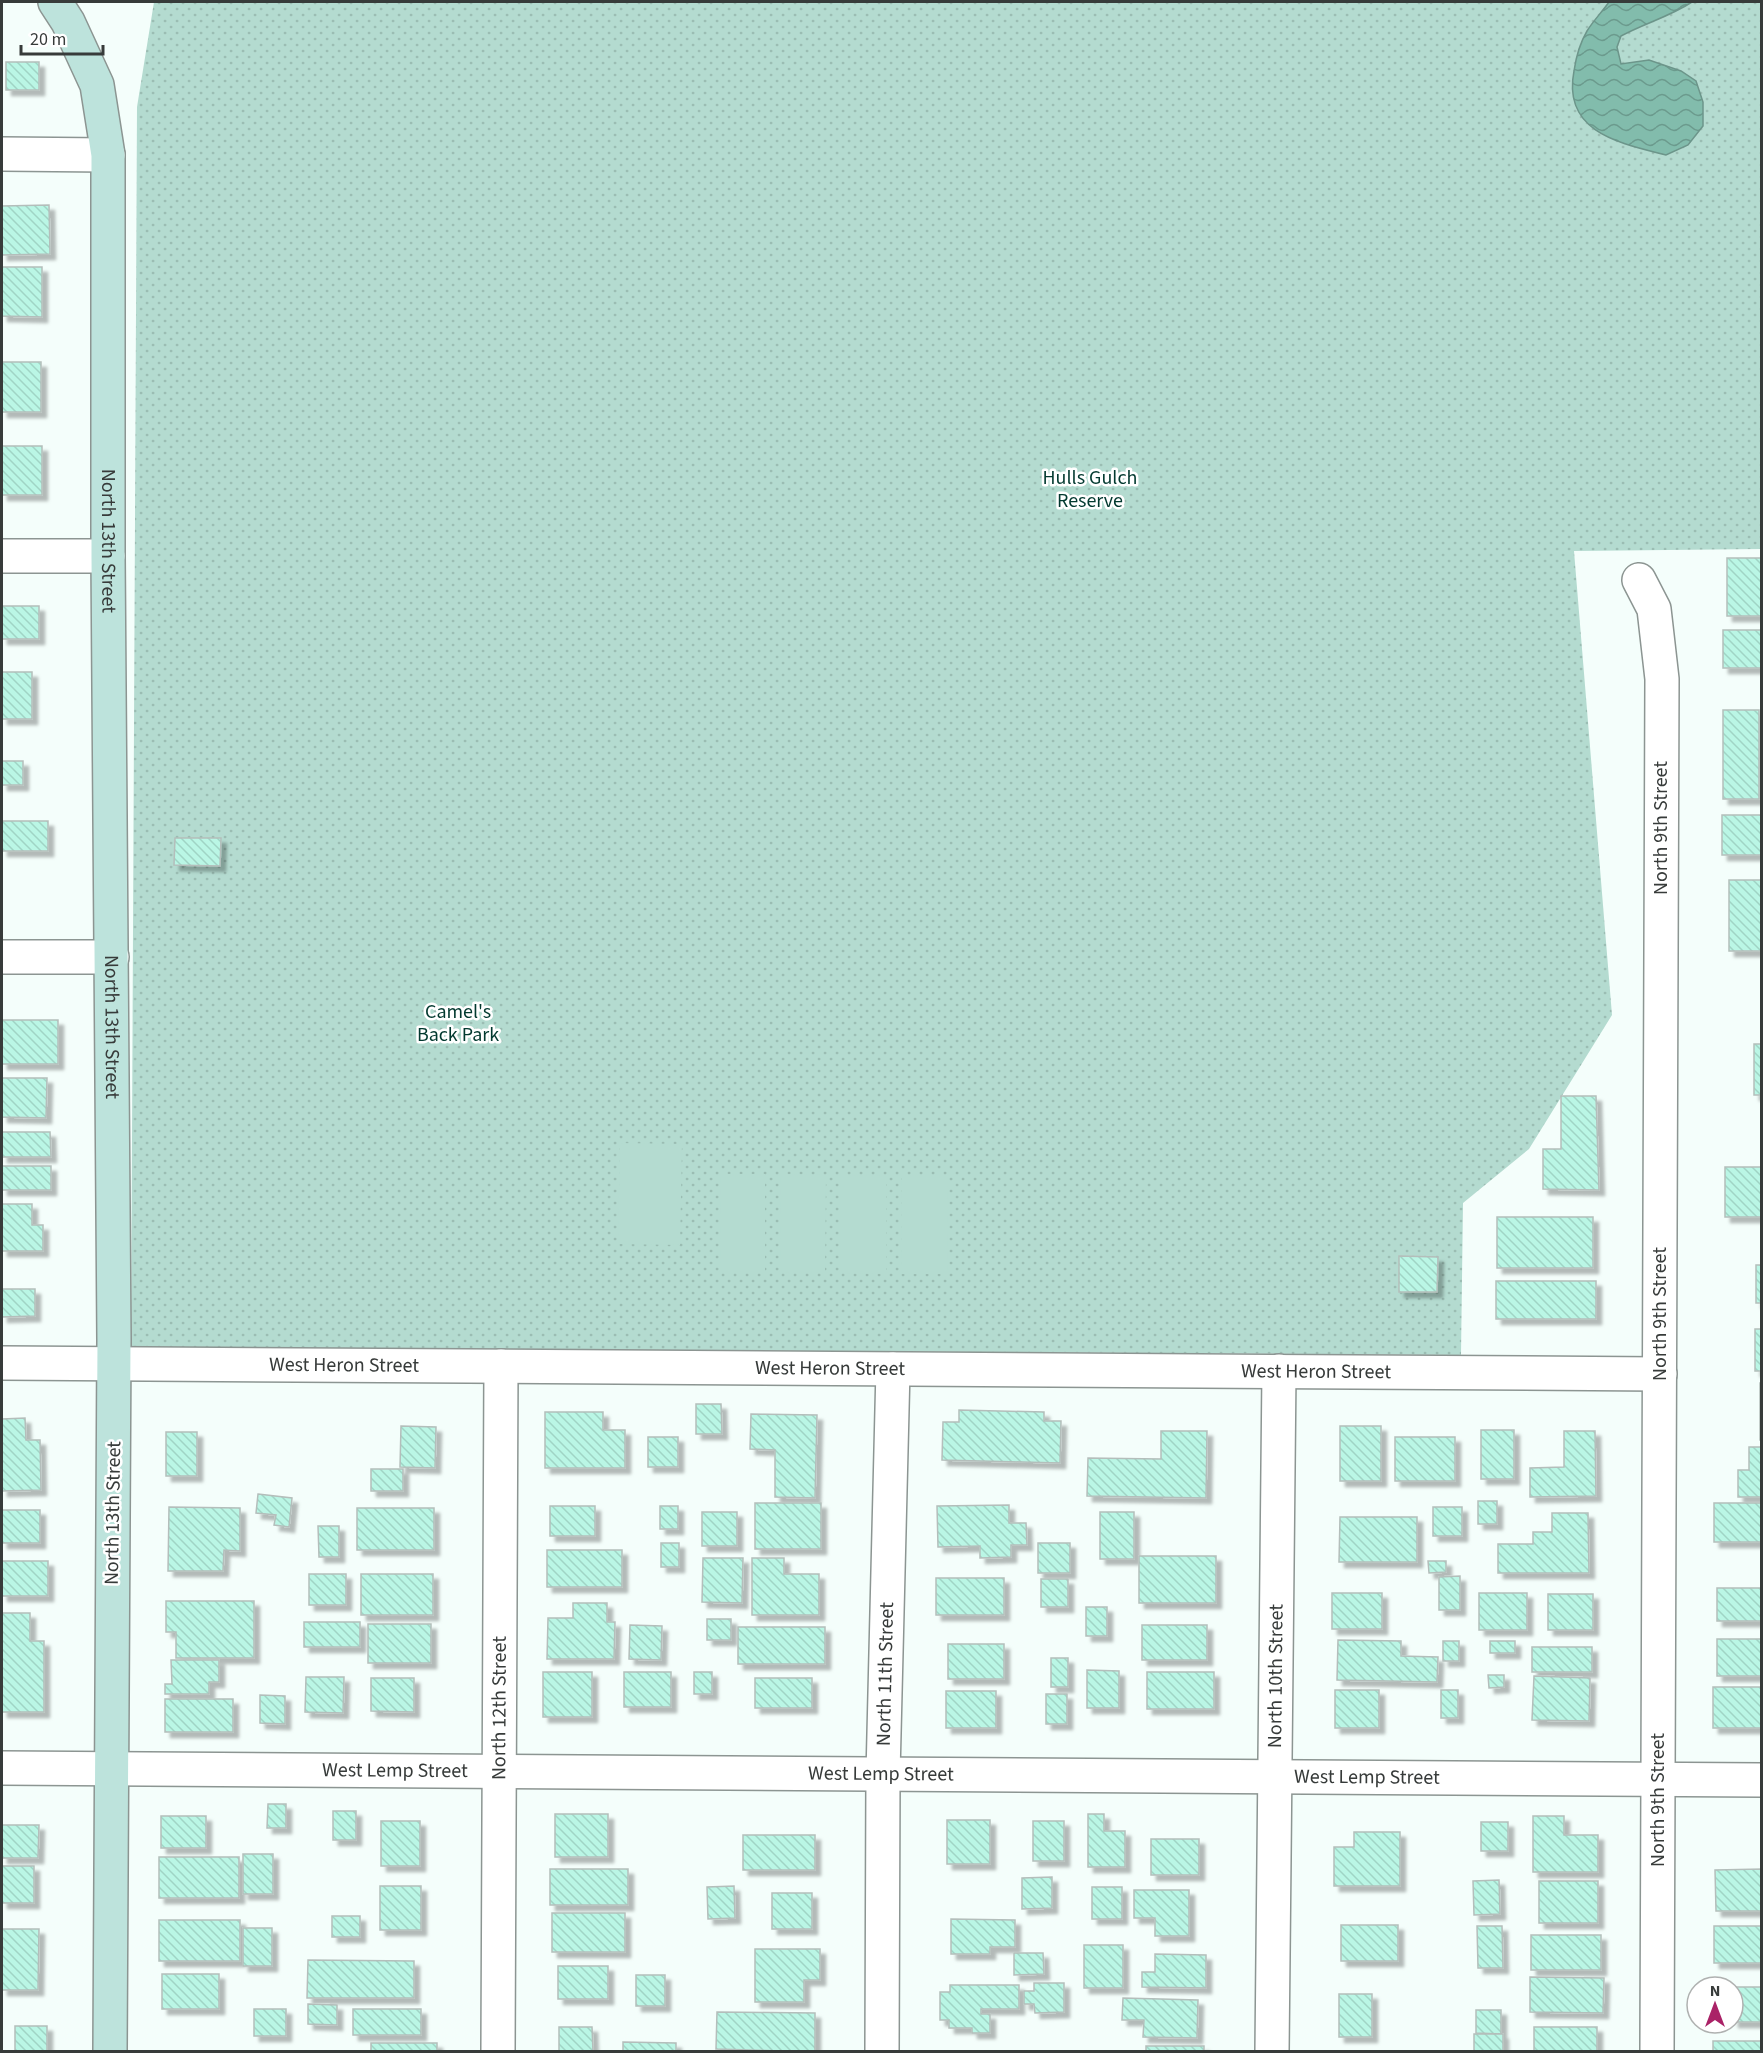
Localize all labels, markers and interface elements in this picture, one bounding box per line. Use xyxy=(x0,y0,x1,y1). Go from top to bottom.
scale bar xyxy=(21,18,104,56)
text: 20 m xyxy=(30,27,66,52)
park label: Hulls Gulch Reserve xyxy=(1043,464,1137,515)
street label: North 13th Street xyxy=(94,469,122,613)
street label: North 9th Street xyxy=(1647,761,1675,895)
street label: North 13th Street xyxy=(97,955,126,1099)
park label: Camel's Back Park xyxy=(417,998,499,1049)
street label: North 9th Street xyxy=(1646,1247,1674,1381)
street label: West Heron Street xyxy=(269,1351,419,1380)
street label: West Heron Street xyxy=(755,1354,905,1383)
street label: West Heron Street xyxy=(1241,1357,1391,1386)
street label: North 13th Street xyxy=(98,1441,128,1585)
street label: North 11th Street xyxy=(870,1601,901,1746)
street label: North 10th Street xyxy=(1261,1604,1291,1748)
street label: North 12th Street xyxy=(485,1636,514,1780)
street label: North 9th Street xyxy=(1644,1733,1672,1867)
street label: West Lemp Street xyxy=(322,1756,468,1785)
street label: West Lemp Street xyxy=(808,1759,954,1788)
street label: West Lemp Street xyxy=(1294,1763,1440,1792)
north arrow xyxy=(1685,1975,1745,2035)
text: N xyxy=(1710,1980,1720,2002)

